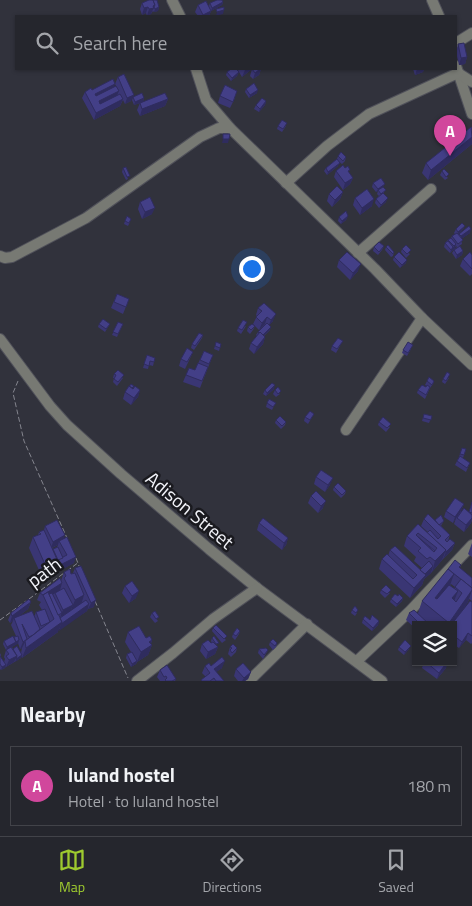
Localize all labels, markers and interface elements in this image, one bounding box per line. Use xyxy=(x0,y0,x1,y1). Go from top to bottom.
search box xyxy=(15,15,457,70)
text: Search here xyxy=(73,28,167,57)
icon: search xyxy=(33,29,61,57)
pin: A xyxy=(434,115,466,156)
your location xyxy=(239,256,265,282)
street label: Adison Street xyxy=(140,464,241,556)
street label: path xyxy=(20,549,67,594)
map controls xyxy=(412,621,457,666)
button: layers xyxy=(412,621,457,666)
text: Nearby xyxy=(20,698,85,730)
text: luland hostel xyxy=(68,760,175,789)
text: A xyxy=(32,774,42,798)
text: 180 m xyxy=(407,774,451,798)
text: Hotel · to luland hostel xyxy=(68,789,219,813)
tab: Map xyxy=(58,846,86,897)
tab: Directions xyxy=(202,846,262,897)
tab: Saved xyxy=(378,846,414,897)

